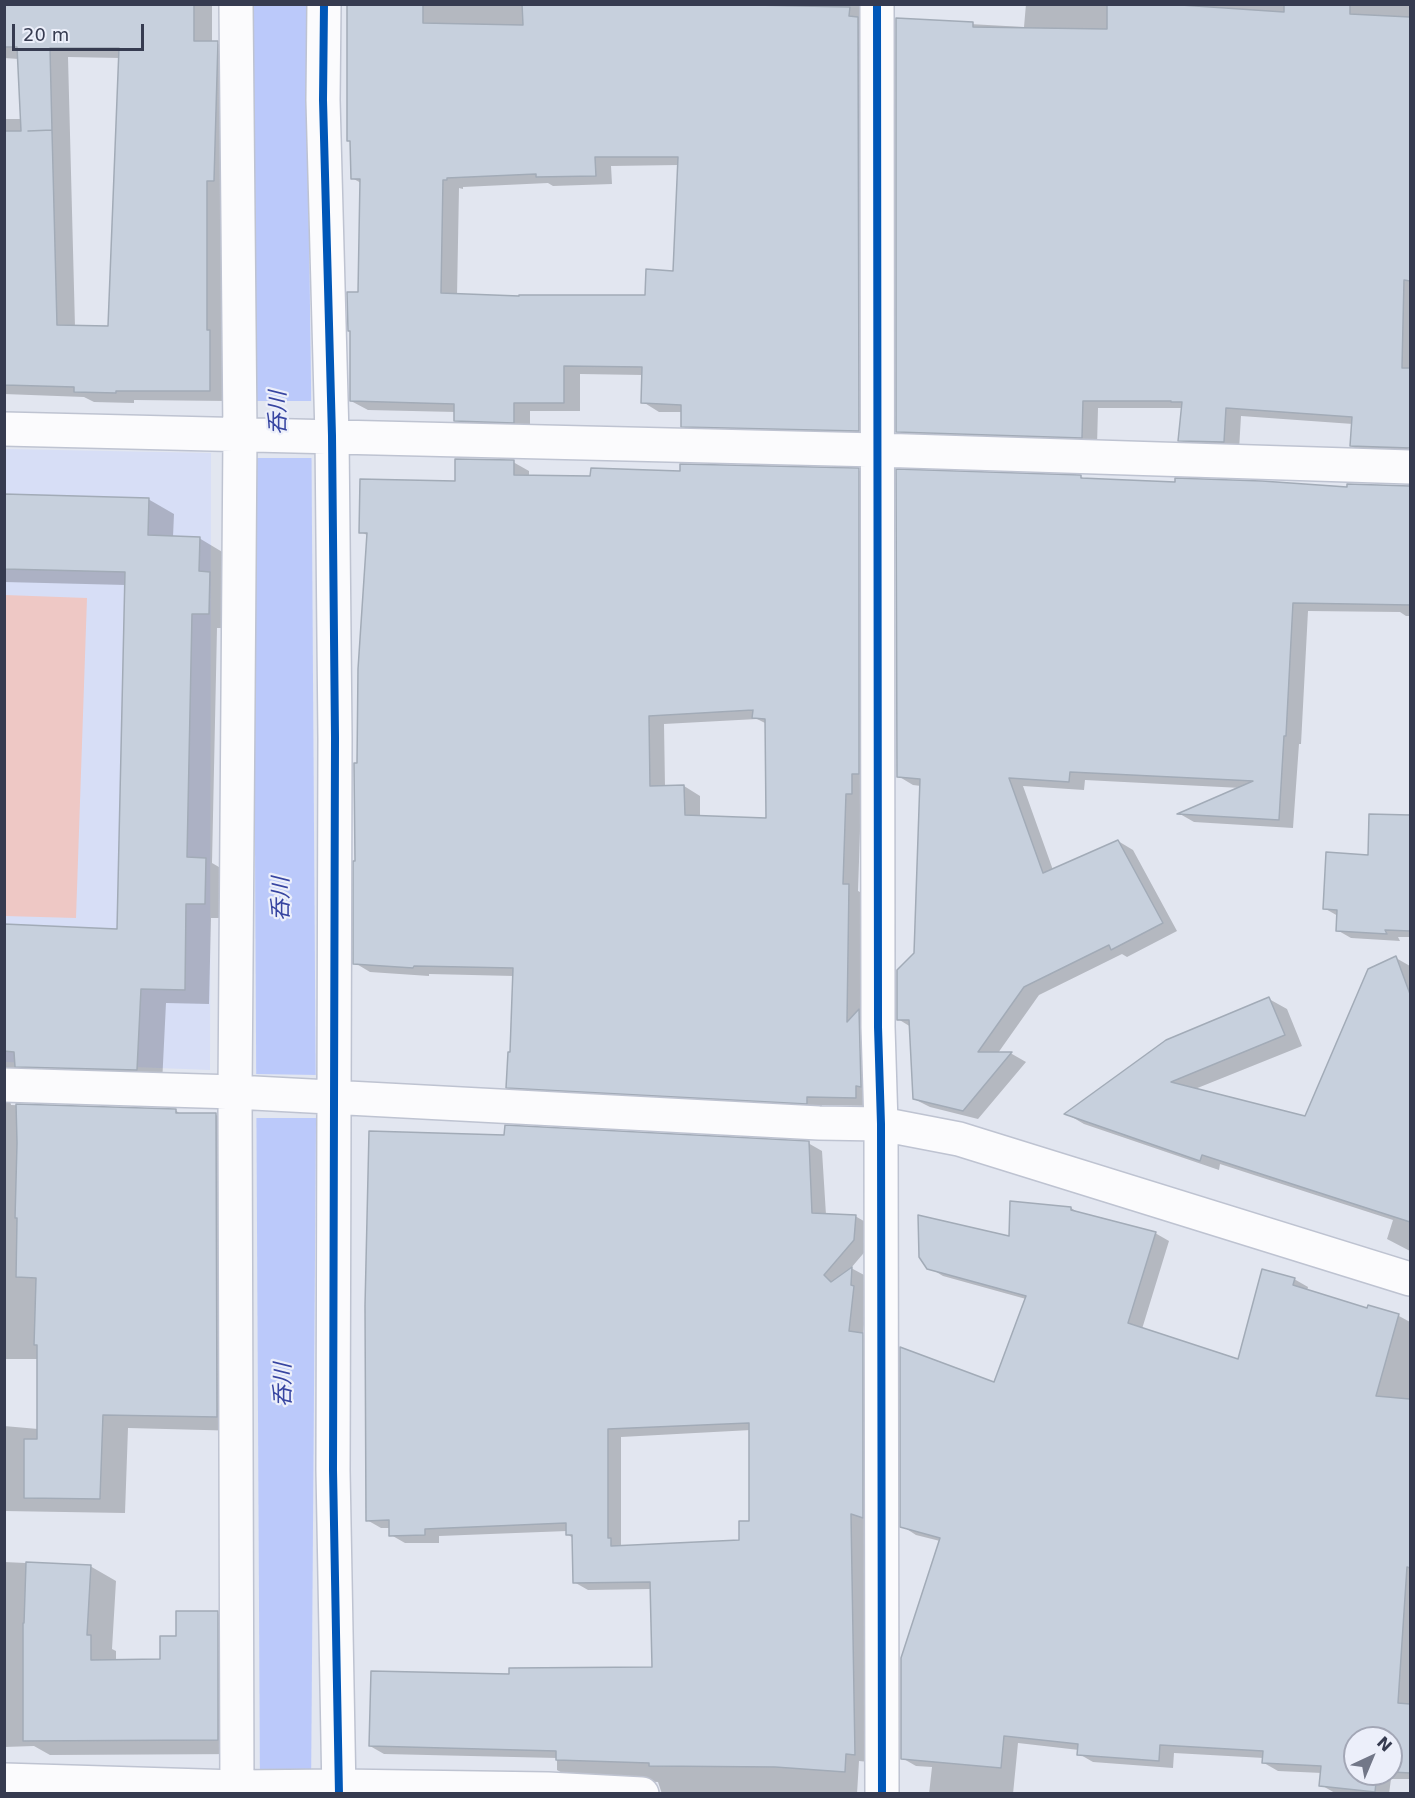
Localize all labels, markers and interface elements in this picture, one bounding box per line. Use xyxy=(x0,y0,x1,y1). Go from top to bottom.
scale bar xyxy=(15,12,147,50)
text: 20 m xyxy=(23,24,69,45)
water label: 呑川 xyxy=(266,391,292,435)
water label: 呑川 xyxy=(269,877,295,921)
water label: 呑川 xyxy=(271,1363,297,1407)
north arrow xyxy=(1343,1726,1403,1786)
text: N xyxy=(1373,1733,1396,1756)

